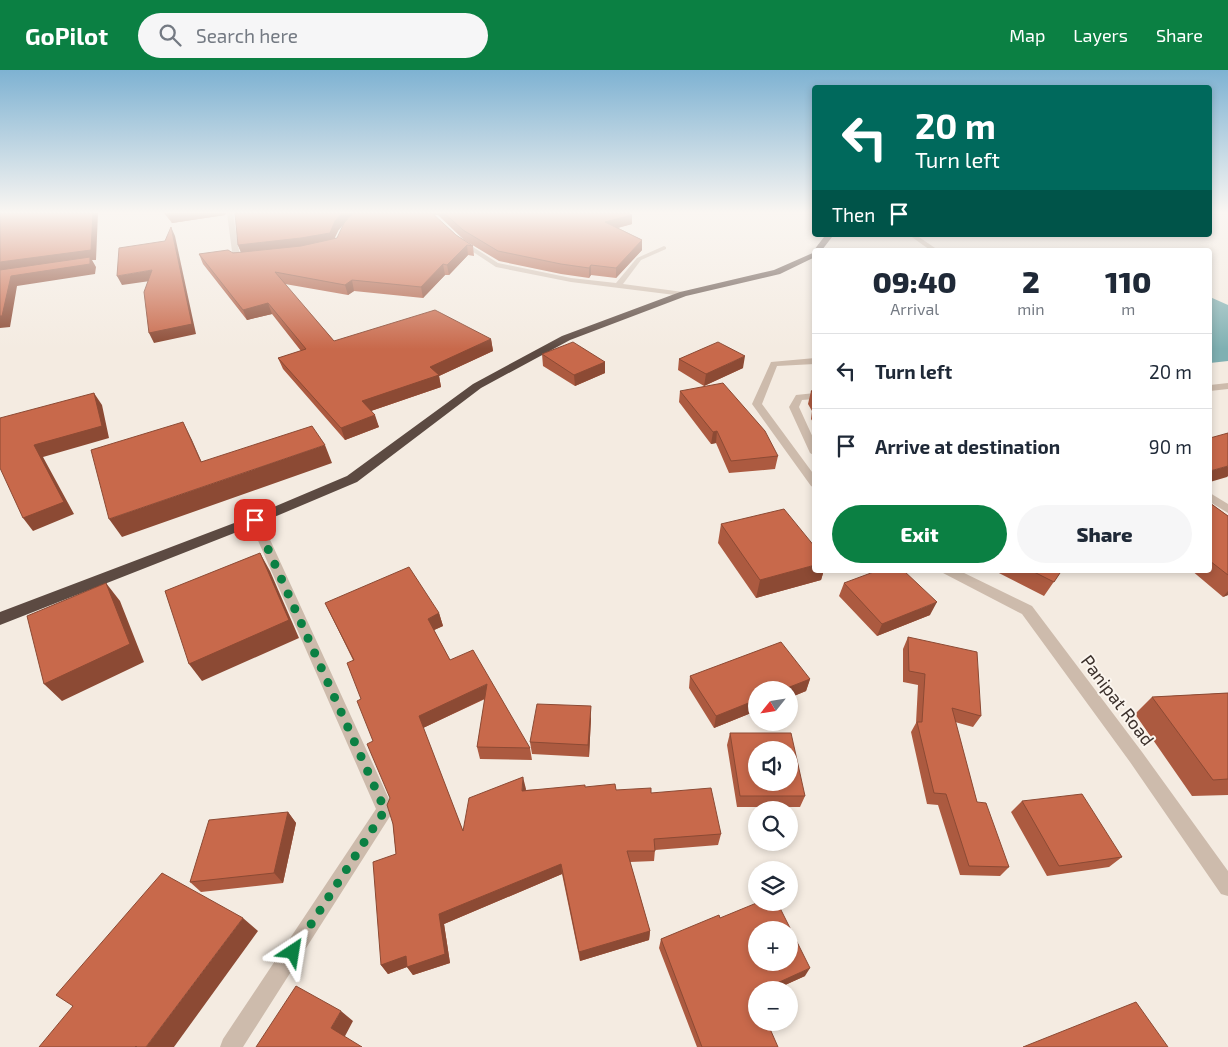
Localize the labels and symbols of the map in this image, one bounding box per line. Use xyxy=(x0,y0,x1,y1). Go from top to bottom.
pin xyxy=(234,499,276,541)
street label: Panipat Road xyxy=(1077,650,1159,750)
north arrow xyxy=(748,681,798,731)
position arrow xyxy=(266,925,318,977)

